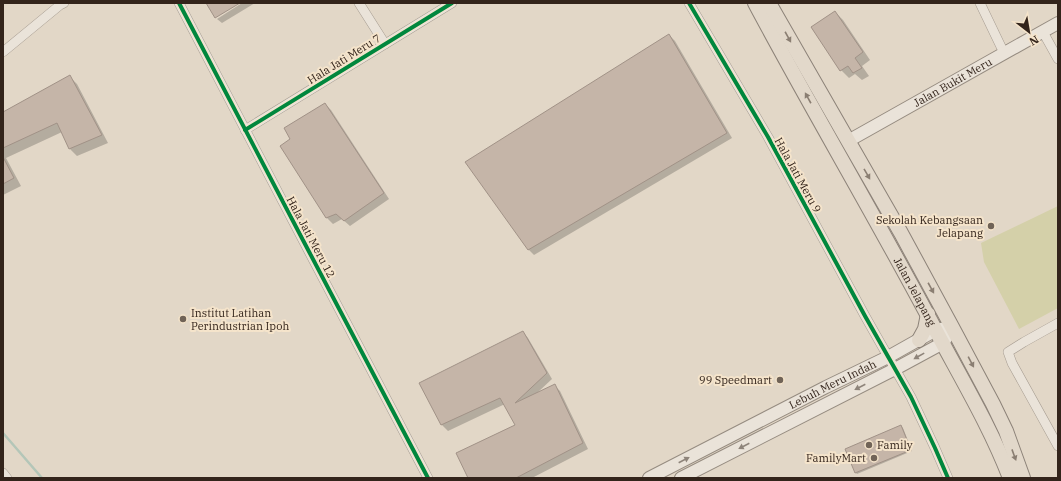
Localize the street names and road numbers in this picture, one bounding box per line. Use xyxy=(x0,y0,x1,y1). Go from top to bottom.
street label: Hala Jati Meru 7 xyxy=(305,31,383,87)
street label: Jalan Bukit Meru xyxy=(911,55,994,110)
street label: Hala Jati Meru 9 xyxy=(772,135,824,215)
street label: Hala Jati Meru 12 xyxy=(284,194,338,280)
street label: Jalan Jelapang xyxy=(891,255,939,328)
street label: Lebuh Meru Indah xyxy=(786,357,879,412)

